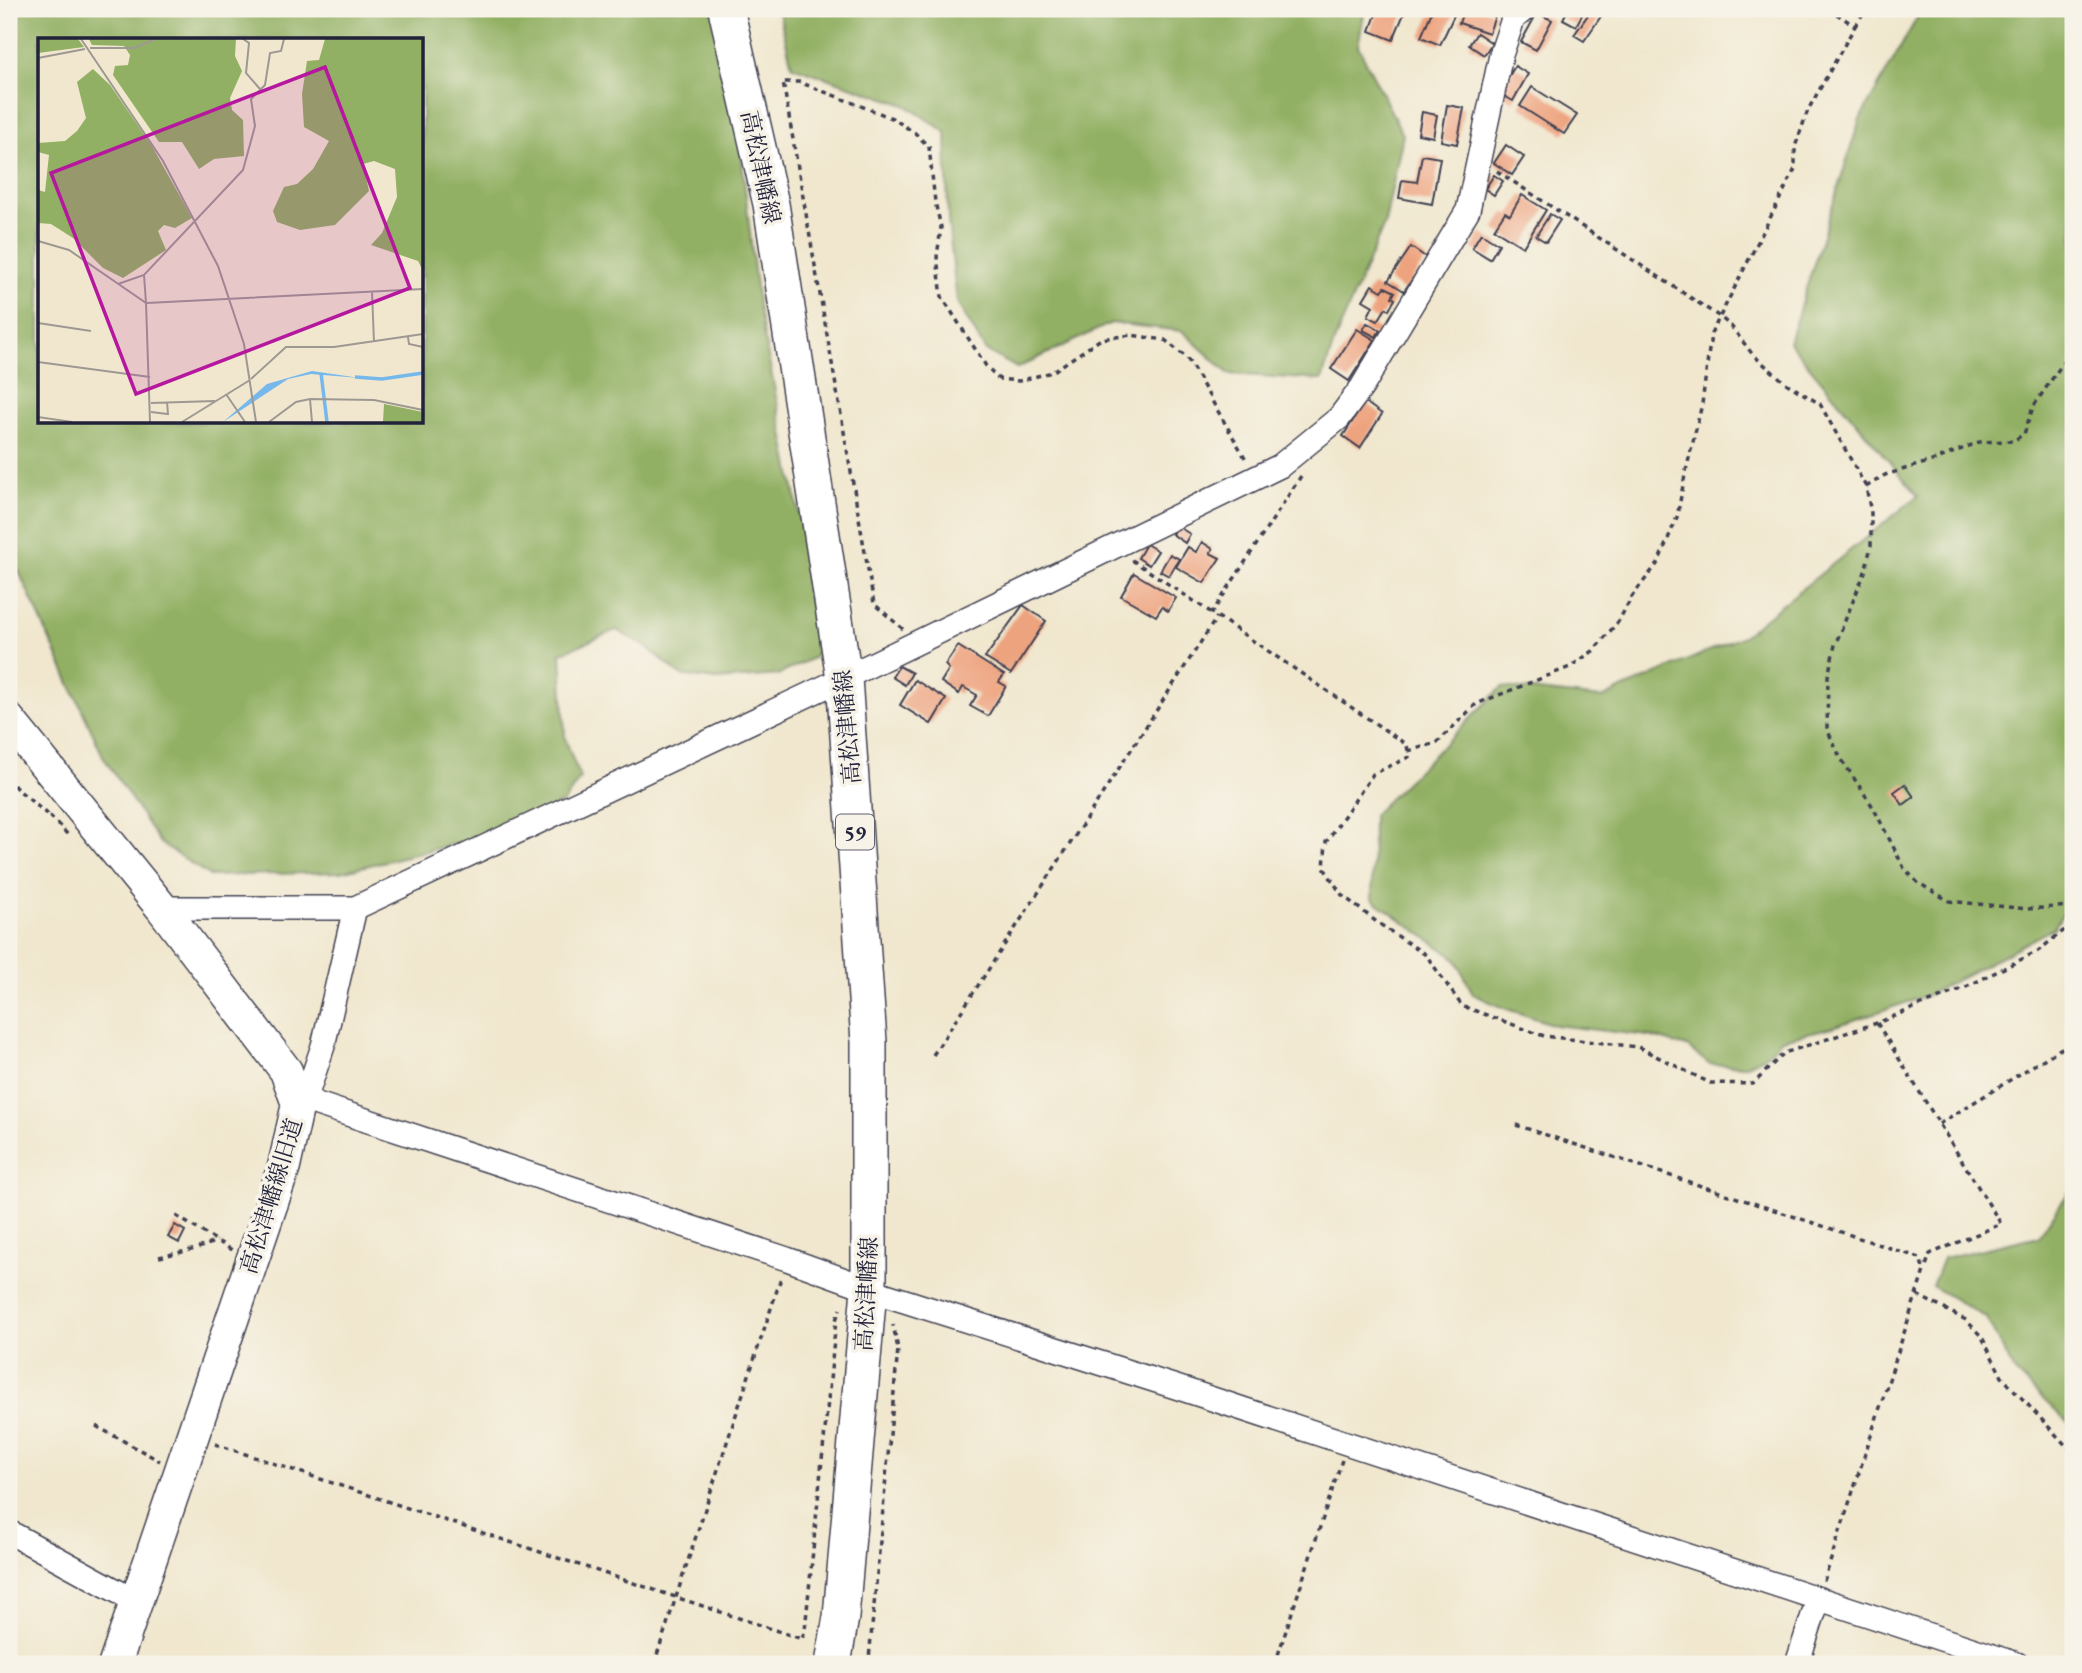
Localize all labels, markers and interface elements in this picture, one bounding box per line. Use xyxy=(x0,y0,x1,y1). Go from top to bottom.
inset map xyxy=(38,38,424,424)
street label: 高松津幡線 xyxy=(734,108,788,226)
street label: 高松津幡線 xyxy=(827,668,867,786)
road number: 59 xyxy=(836,814,874,850)
street label: 高松津幡線旧道 xyxy=(233,1115,309,1277)
street label: 高松津幡線 xyxy=(848,1236,884,1352)

